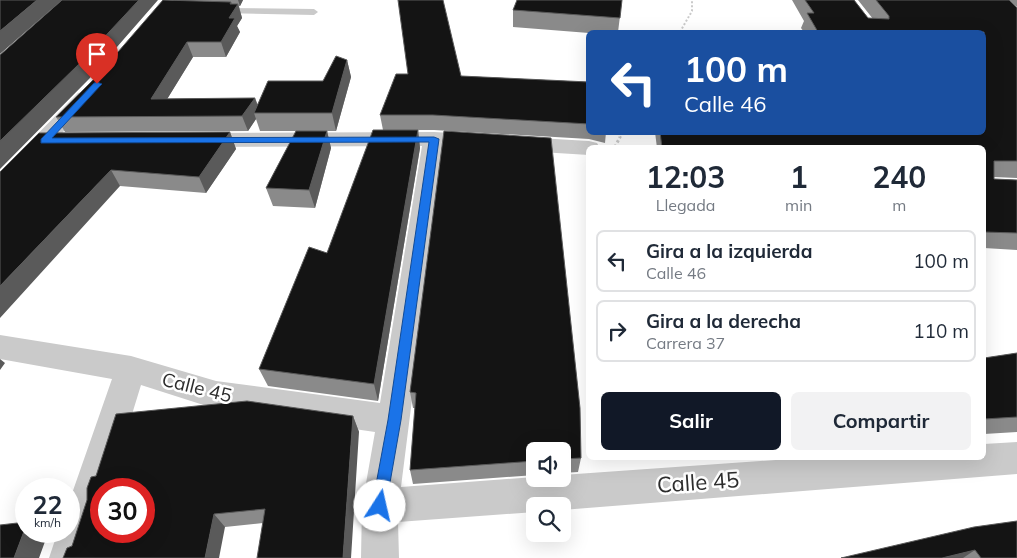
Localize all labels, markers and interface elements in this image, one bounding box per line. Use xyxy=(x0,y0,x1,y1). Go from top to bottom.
pin xyxy=(76,33,118,84)
icon: arrive xyxy=(83,40,111,68)
text: 100 m xyxy=(684,47,788,91)
icon: left xyxy=(601,50,666,115)
text: Calle 46 xyxy=(684,90,766,118)
text: 12:03 xyxy=(646,158,725,196)
text: 1 xyxy=(790,158,808,196)
text: 240 xyxy=(872,158,926,196)
text: Llegada xyxy=(656,195,715,215)
text: min xyxy=(785,195,812,215)
text: m xyxy=(892,195,906,215)
text: Gira a la izquierda xyxy=(646,239,812,263)
icon: left xyxy=(603,247,631,275)
text: 100 m xyxy=(913,249,969,273)
text: Calle 46 xyxy=(646,263,706,283)
text: Gira a la derecha xyxy=(646,309,801,333)
icon: right xyxy=(603,317,631,345)
text: 110 m xyxy=(913,319,969,343)
text: Carrera 37 xyxy=(646,333,725,353)
street label: Calle 45 xyxy=(160,367,234,407)
button: Salir xyxy=(601,392,781,450)
button: Compartir xyxy=(791,392,971,450)
map controls xyxy=(526,442,571,542)
button: sound xyxy=(526,442,571,487)
street label: Calle 45 xyxy=(656,465,740,499)
speed limit sign: 30 xyxy=(90,478,155,543)
position arrow xyxy=(353,479,405,531)
text: 22 xyxy=(32,489,63,520)
button: search xyxy=(526,497,571,542)
text: km/h xyxy=(34,515,61,530)

